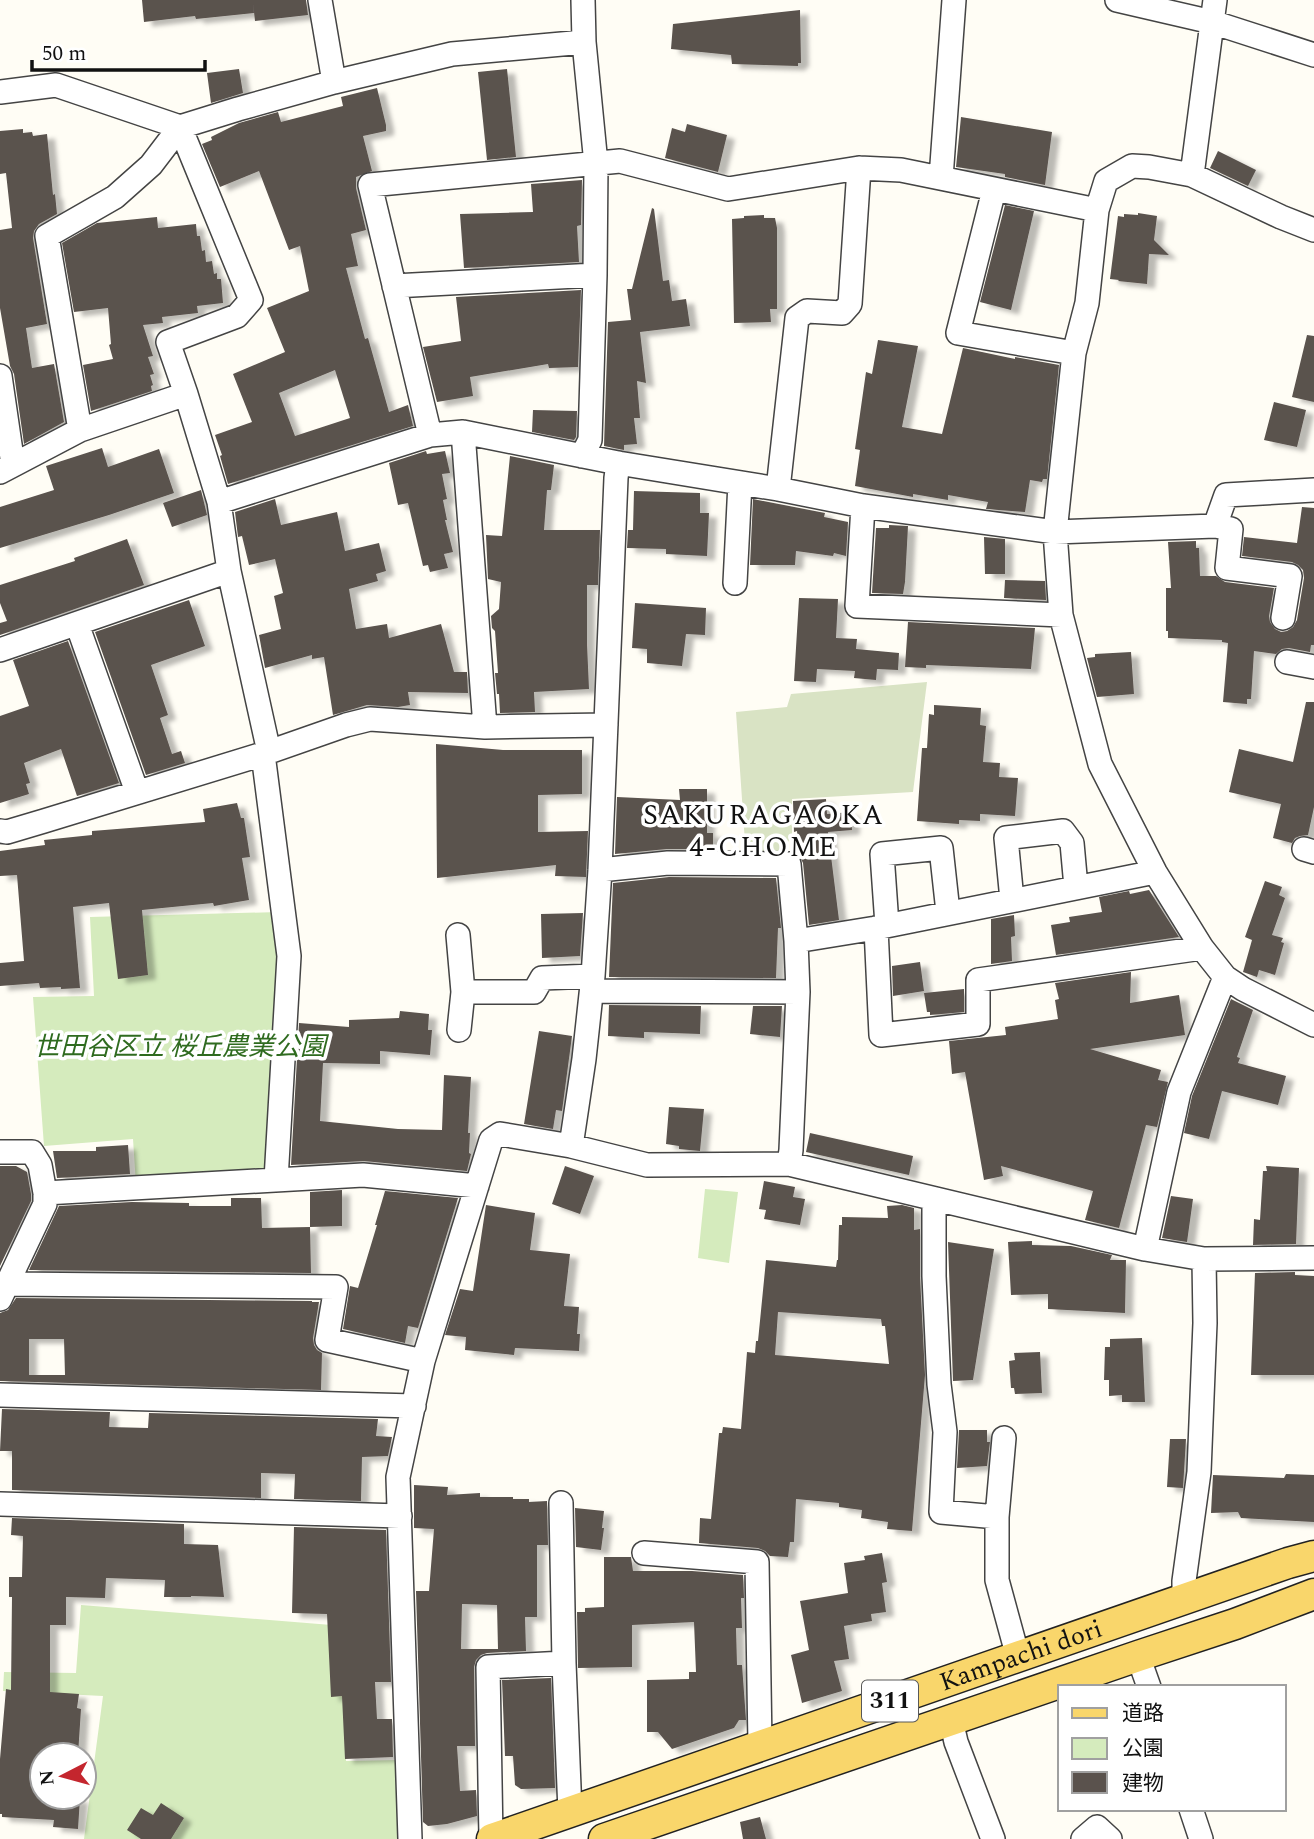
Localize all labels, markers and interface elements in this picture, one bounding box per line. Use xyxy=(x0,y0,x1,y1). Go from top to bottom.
scale bar xyxy=(32,28,205,72)
text: 50 m xyxy=(42,38,86,70)
district label: SAKURAGAOKA 4-CHOME xyxy=(643,794,885,869)
park label: 世田谷区立 桜丘農業公園 xyxy=(34,1027,330,1067)
street label: Kampachi dori xyxy=(934,1609,1108,1702)
road number: 311 xyxy=(862,1680,918,1722)
legend xyxy=(1058,1685,1286,1811)
text: 道路 xyxy=(1122,1698,1164,1730)
text: 公園 xyxy=(1122,1733,1164,1765)
north arrow xyxy=(28,1741,98,1811)
text: N xyxy=(32,1768,63,1787)
text: 建物 xyxy=(1122,1768,1164,1800)

